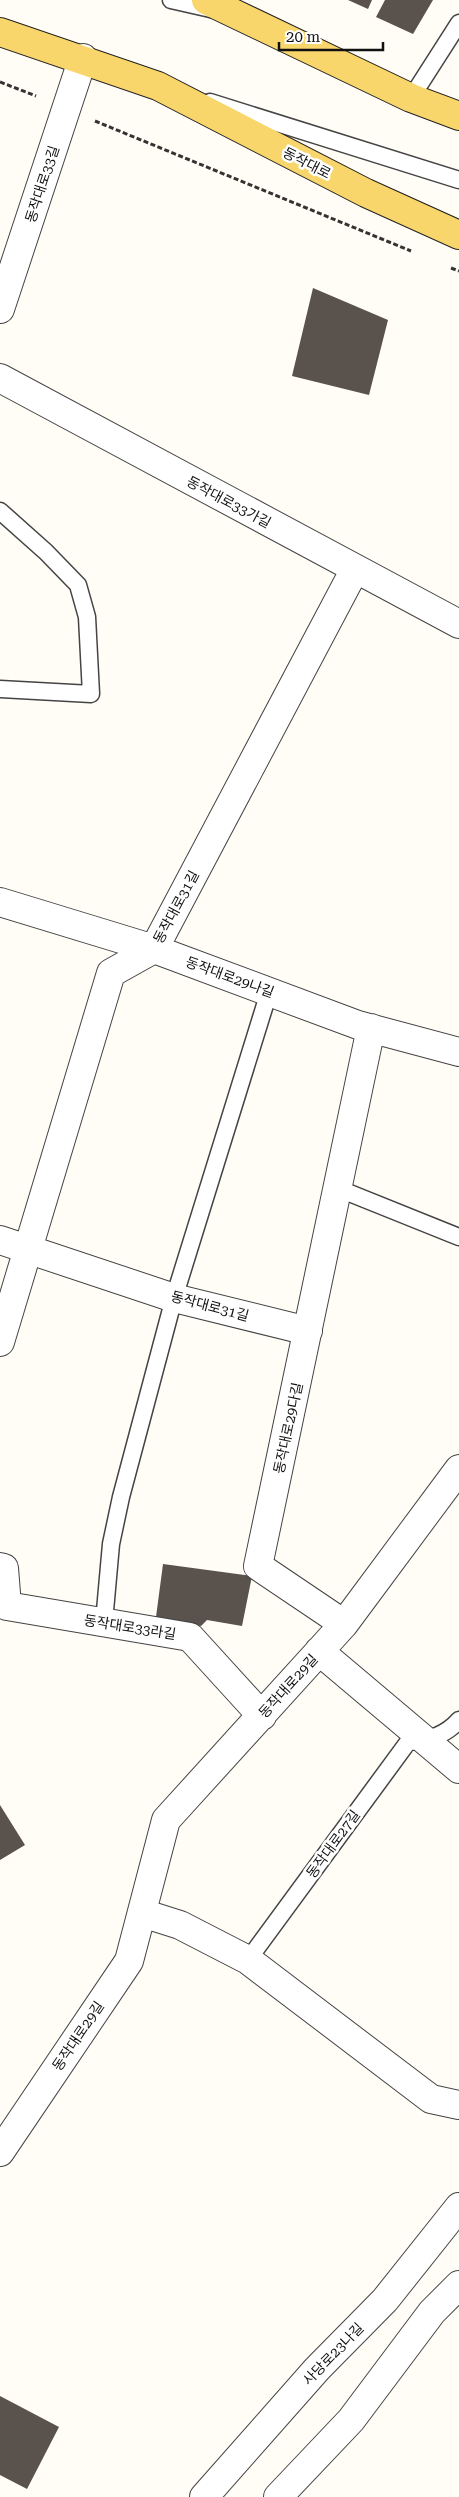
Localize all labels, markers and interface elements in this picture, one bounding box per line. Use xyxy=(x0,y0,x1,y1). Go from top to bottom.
scale bar xyxy=(279,20,383,52)
text: 20 m xyxy=(286,28,321,46)
street label: 동작대로33길 xyxy=(22,143,62,225)
street label: 동작대로 xyxy=(280,144,334,182)
street label: 동작대로33가길 xyxy=(184,473,274,531)
street label: 동작대로31길 xyxy=(150,868,202,946)
street label: 동작대로29나길 xyxy=(184,954,276,1000)
street label: 동작대로31길 xyxy=(169,1288,251,1324)
street label: 동작대로29다길 xyxy=(271,1381,305,1475)
street label: 동작대로33라길 xyxy=(83,1612,177,1642)
street label: 동작대로29길 xyxy=(255,1651,321,1721)
street label: 동작대로27길 xyxy=(303,1807,363,1881)
street label: 동작대로29길 xyxy=(49,1998,107,2074)
street label: 사당로23나길 xyxy=(299,2320,367,2388)

